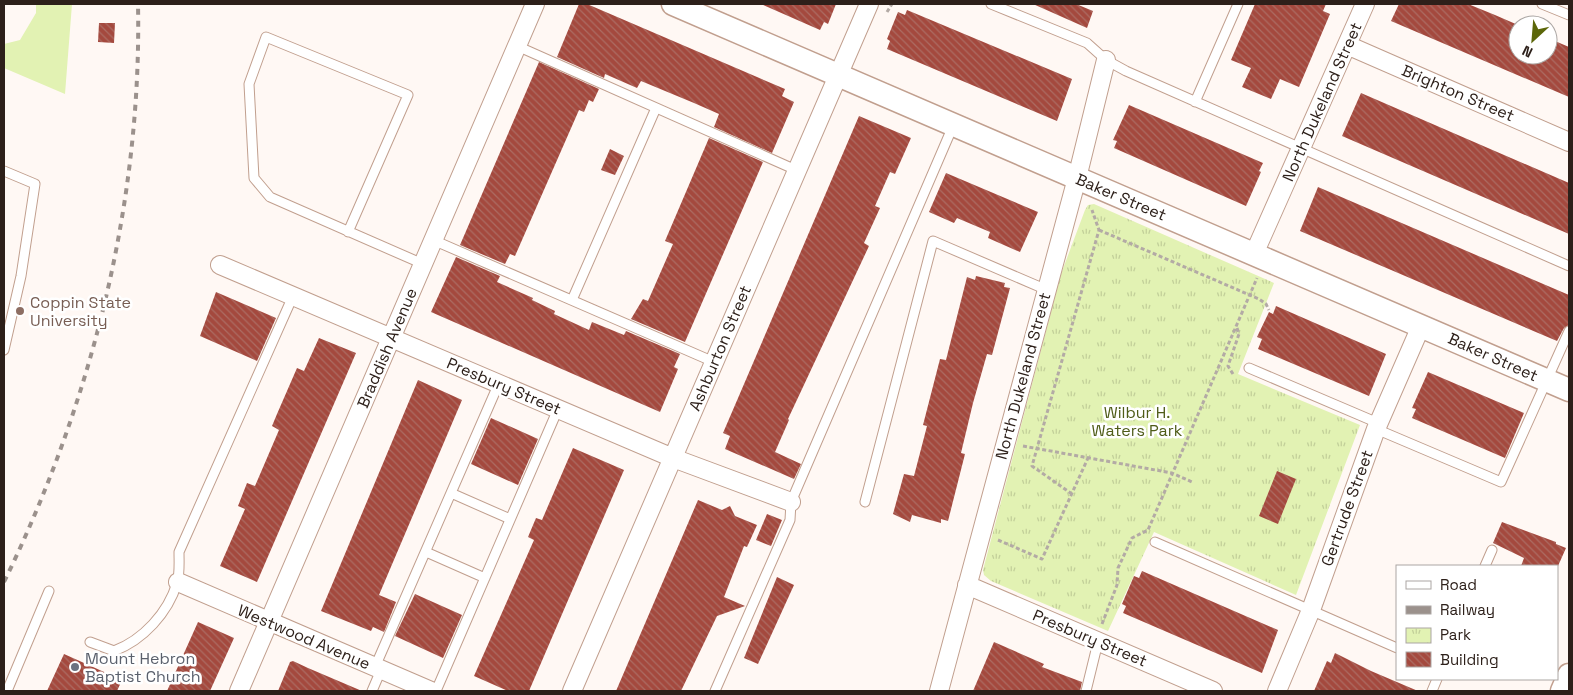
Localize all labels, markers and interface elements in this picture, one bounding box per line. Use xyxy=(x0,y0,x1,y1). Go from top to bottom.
north arrow xyxy=(1508,15,1558,65)
street label: North Dukeland Street xyxy=(1277,19,1367,185)
text: N xyxy=(1519,42,1535,62)
street label: Brighton Street xyxy=(1399,60,1517,126)
street label: Baker Street xyxy=(1072,168,1170,226)
street label: Ashburton Street xyxy=(684,282,756,414)
street label: Braddish Avenue xyxy=(352,285,422,411)
street label: North Dukeland Street xyxy=(991,290,1055,462)
place label: Coppin State University xyxy=(30,292,131,331)
marker: Coppin State University xyxy=(14,305,26,317)
street label: Baker Street xyxy=(1445,328,1541,386)
street label: Presbury Street xyxy=(444,352,564,420)
park label: Wilbur H. Waters Park xyxy=(1092,402,1183,441)
street label: Gertrude Street xyxy=(1316,447,1378,569)
legend xyxy=(1396,565,1558,680)
text: Road xyxy=(1440,575,1477,594)
street label: Westwood Avenue xyxy=(235,600,373,674)
text: Railway xyxy=(1440,600,1495,619)
street label: Presbury Street xyxy=(1030,604,1150,672)
text: Park xyxy=(1440,625,1471,644)
place label: Mount Hebron Baptist Church xyxy=(85,648,201,687)
text: Building xyxy=(1440,650,1499,669)
marker: Mount Hebron Baptist Church xyxy=(69,661,81,673)

